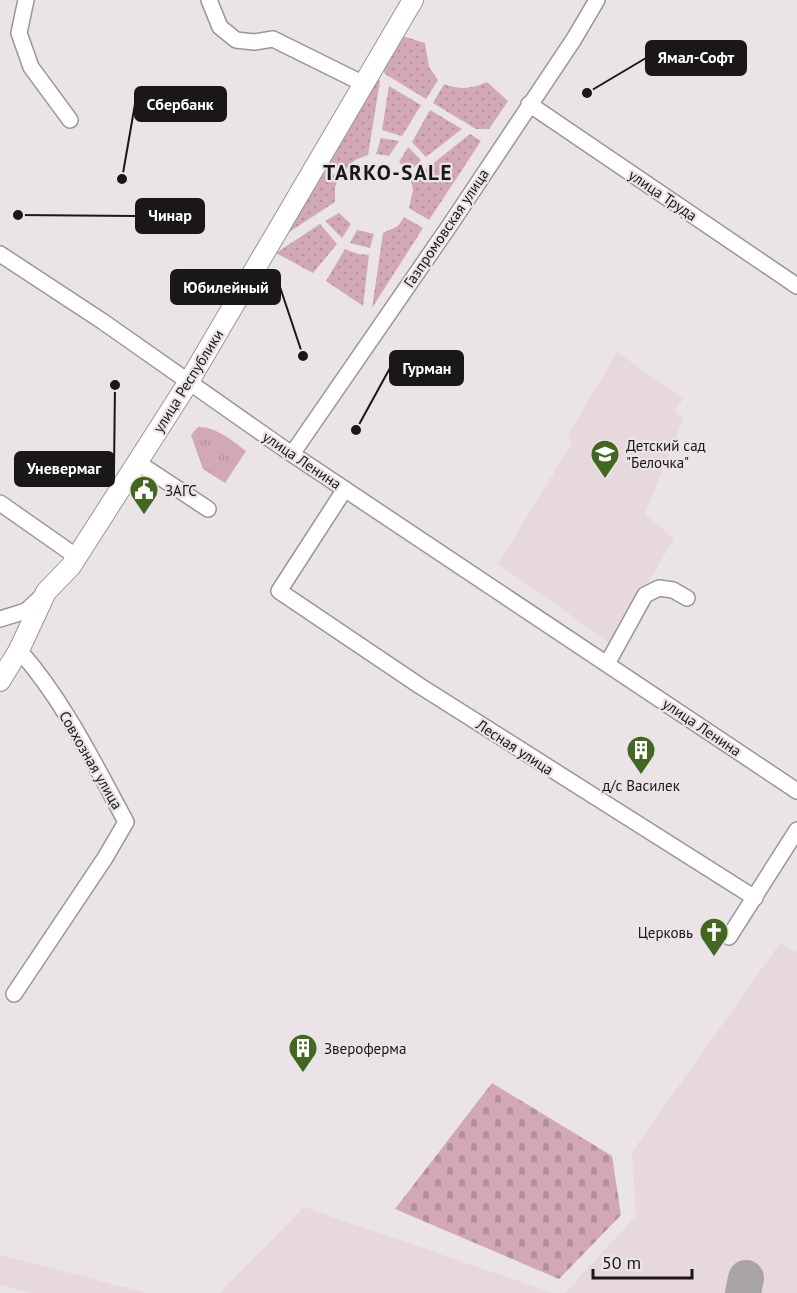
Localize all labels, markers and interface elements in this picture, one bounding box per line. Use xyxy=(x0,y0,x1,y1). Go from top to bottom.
callout: Ямал-Софт xyxy=(646,41,746,75)
text: Ямал-Софт xyxy=(658,47,735,67)
callout: Сбербанк xyxy=(135,87,226,121)
text: Сбербанк xyxy=(146,94,214,114)
district label: TARKO-SALE xyxy=(323,159,453,186)
street label: Газпромовская улица xyxy=(399,165,493,291)
street label: улица Труда xyxy=(625,165,701,225)
callout: Чинар xyxy=(136,199,204,233)
text: Чинар xyxy=(148,205,192,225)
callout: Юбилейный xyxy=(171,270,280,304)
text: Юбилейный xyxy=(183,277,269,297)
street label: улица Республики xyxy=(149,326,227,436)
callout: Гурман xyxy=(390,351,463,385)
text: Гурман xyxy=(403,358,451,378)
street label: улица Ленина xyxy=(259,427,345,493)
place label: Детский сад "Белочка" xyxy=(626,436,706,472)
school or university icon: Детский сад "Белочка" xyxy=(589,438,621,480)
callout: Уневермаг xyxy=(15,452,114,486)
text: Уневермаг xyxy=(26,458,102,478)
public building icon: ЗАГС xyxy=(128,474,160,516)
place label: ЗАГС xyxy=(165,481,197,500)
street label: улица Ленина xyxy=(659,694,745,760)
street label: Совхозная улица xyxy=(55,707,127,813)
street label: Лесная улица xyxy=(472,714,557,779)
building icon: д/с Василек xyxy=(625,734,657,776)
place label: д/с Василек xyxy=(602,776,681,795)
church icon: Церковь xyxy=(698,916,730,958)
place label: Церковь xyxy=(638,923,693,942)
building icon: Звероферма xyxy=(287,1032,319,1074)
place label: Звероферма xyxy=(324,1039,406,1058)
scale bar xyxy=(593,1242,692,1280)
text: 50 m xyxy=(602,1251,641,1274)

